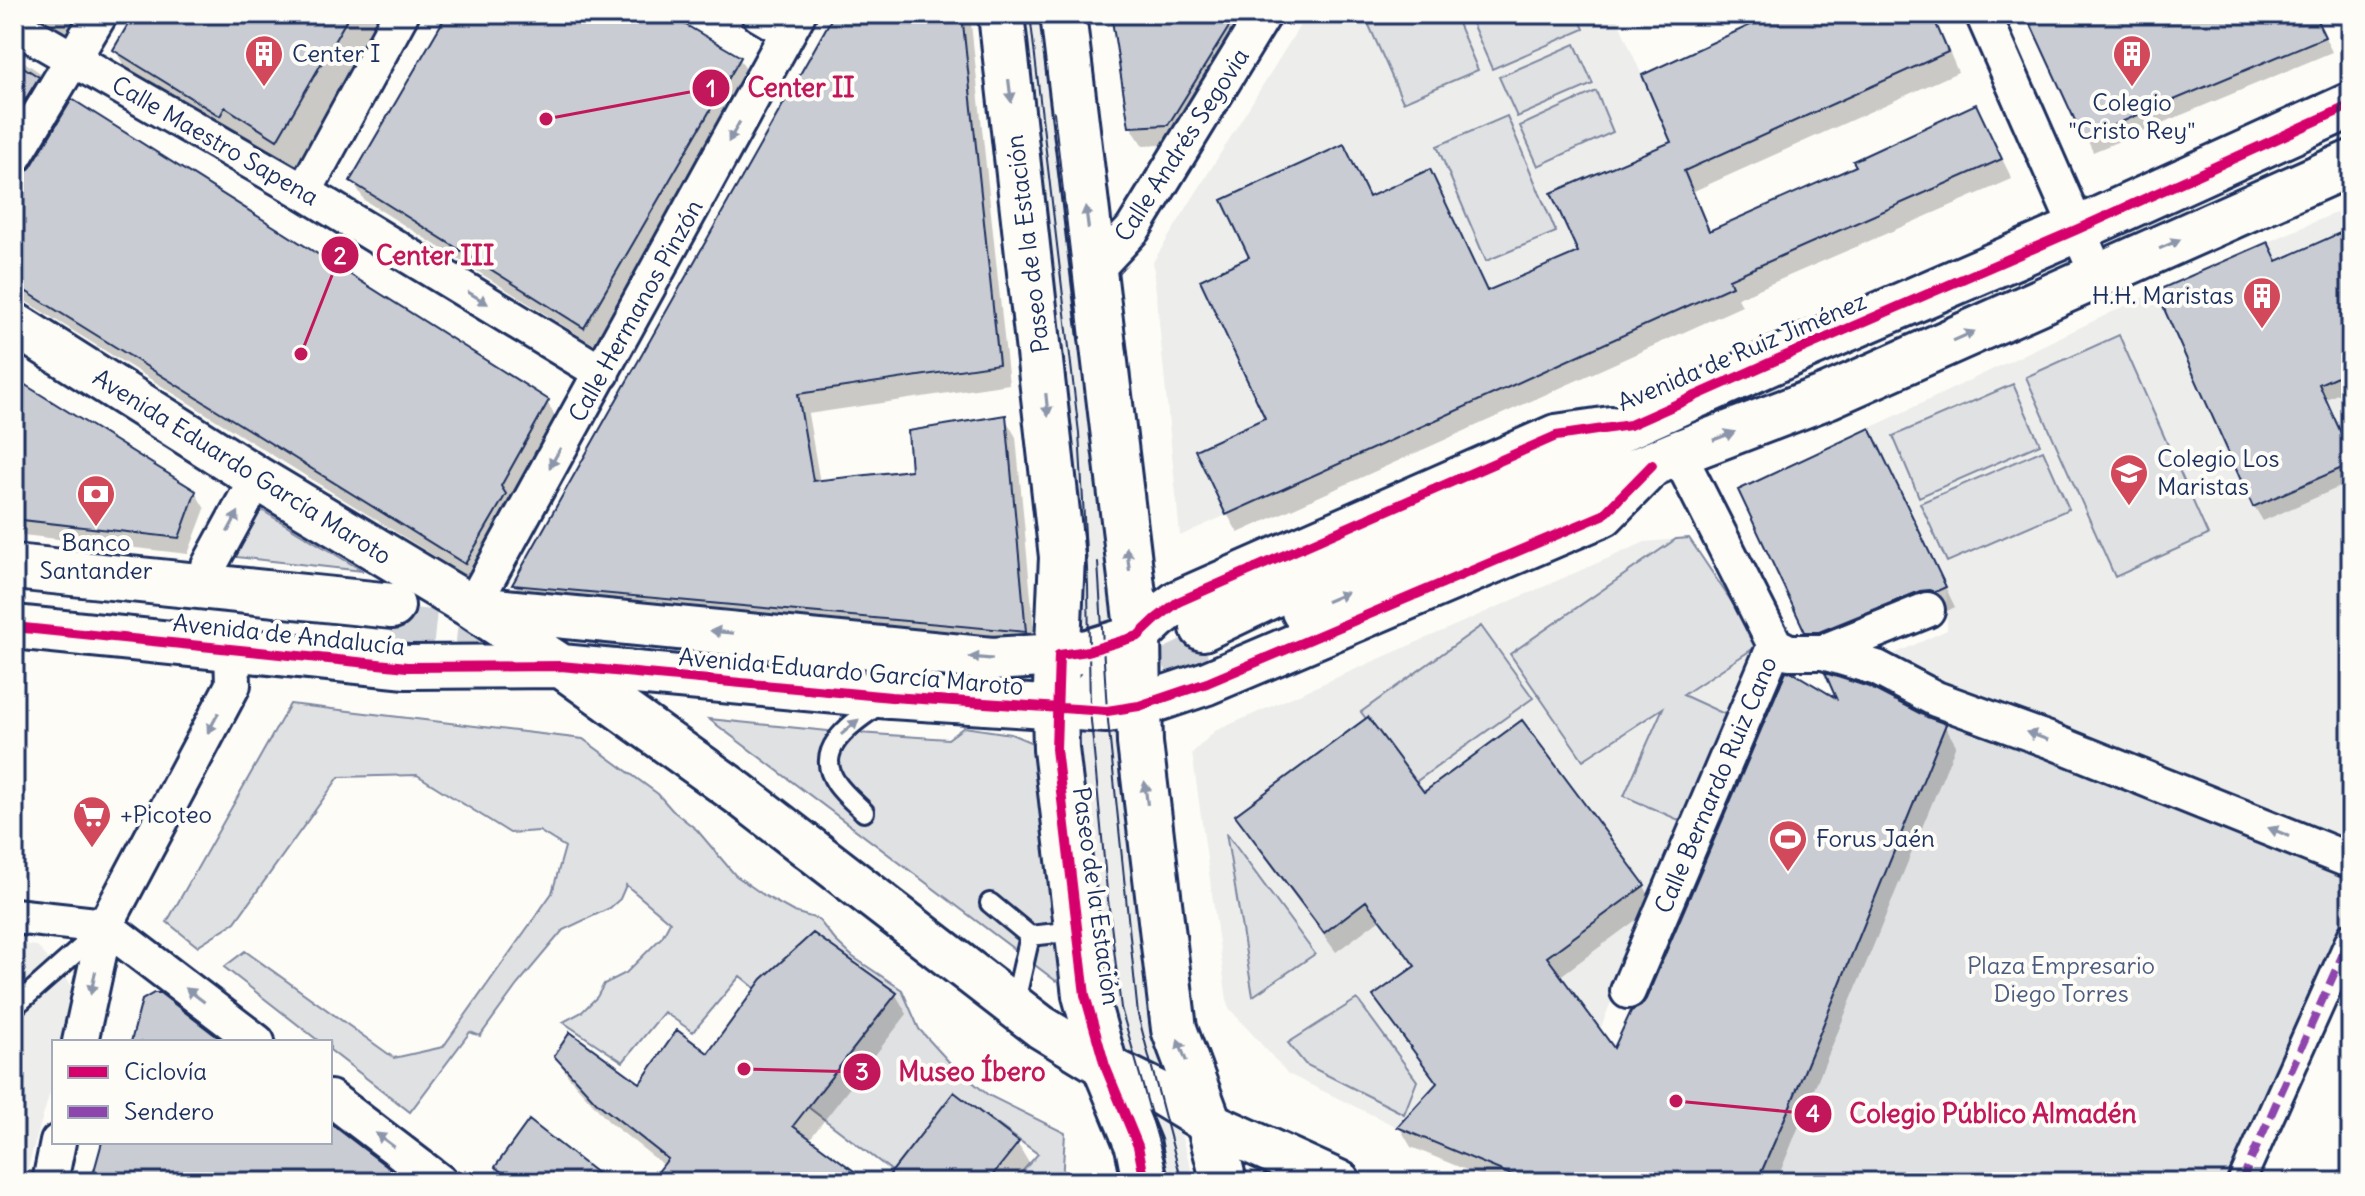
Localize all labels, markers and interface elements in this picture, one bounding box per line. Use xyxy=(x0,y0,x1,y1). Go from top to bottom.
building icon: Center I xyxy=(243,33,285,88)
building icon: Colegio "Cristo Rey" xyxy=(2111,33,2153,88)
place label: Center I xyxy=(292,38,381,68)
street label: Calle Andrés Segovia xyxy=(1107,42,1255,247)
callout: Center II xyxy=(691,63,870,113)
street label: Calle Maestro Sapena xyxy=(107,69,324,212)
text: Center II xyxy=(747,71,855,104)
text: 1 xyxy=(706,73,716,103)
one-way arrow xyxy=(1004,79,1017,104)
place label: Colegio "Cristo Rey" xyxy=(2069,87,2195,145)
one-way arrow xyxy=(727,120,740,143)
street label: Paseo de la Estación xyxy=(999,133,1055,355)
street label: Calle Hermanos Pinzón xyxy=(561,194,709,427)
one-way arrow xyxy=(1080,204,1093,229)
callout: Center III xyxy=(320,230,511,280)
one-way arrow xyxy=(2158,237,2181,251)
text: Center III xyxy=(376,239,494,272)
text: 2 xyxy=(333,240,347,270)
building icon: H.H. Maristas xyxy=(2241,275,2283,330)
place label: H.H. Maristas xyxy=(2092,280,2234,310)
street label: Avenida de Ruiz Jiménez xyxy=(1613,285,1870,417)
one-way arrow xyxy=(467,291,489,305)
one-way arrow xyxy=(1952,329,1976,342)
street label: Avenida Eduardo García Maroto xyxy=(88,362,397,571)
one-way arrow xyxy=(1040,393,1053,418)
one-way arrow xyxy=(1712,429,1736,442)
place label: Colegio Los Maristas xyxy=(2157,443,2280,501)
one-way arrow xyxy=(548,447,562,469)
school or university icon: Colegio Los Maristas xyxy=(2108,452,2150,507)
bank icon: Banco Santander xyxy=(75,473,117,528)
one-way arrow xyxy=(226,510,240,533)
place label: Banco Santander xyxy=(39,527,153,585)
one-way arrow xyxy=(1122,546,1135,571)
one-way arrow xyxy=(1325,591,1349,604)
street label: Avenida de Andalucía xyxy=(172,607,407,661)
one-way arrow xyxy=(709,626,734,639)
street label: Avenida Eduardo García Maroto xyxy=(677,641,1025,701)
one-way arrow xyxy=(968,651,993,664)
street label: Calle Bernardo Ruiz Cano xyxy=(1647,652,1783,917)
one-way arrow xyxy=(206,711,219,734)
one-way arrow xyxy=(840,719,860,737)
one-way arrow xyxy=(2025,729,2049,742)
one-way arrow xyxy=(1139,780,1152,805)
street label: Paseo de la Estación xyxy=(1067,785,1127,1007)
supermarket icon: +Picoteo xyxy=(71,794,113,849)
place label: +Picoteo xyxy=(120,799,212,829)
sports icon: Forus Jaén xyxy=(1767,818,1809,873)
place label: Forus Jaén xyxy=(1816,823,1935,853)
one-way arrow xyxy=(2267,825,2291,838)
park label: Plaza Empresario Diego Torres xyxy=(1967,950,2155,1008)
one-way arrow xyxy=(86,970,99,995)
one-way arrow xyxy=(185,987,205,1003)
one-way arrow xyxy=(1175,1038,1188,1062)
legend xyxy=(52,1040,332,1144)
callout: Museo Íbero xyxy=(842,1047,1062,1097)
text: Museo Íbero xyxy=(898,1054,1046,1088)
text: Ciclovía xyxy=(124,1056,207,1086)
text: 3 xyxy=(855,1056,869,1086)
callout: Colegio Público Almadén xyxy=(1793,1089,2152,1139)
text: Sendero xyxy=(124,1096,214,1126)
text: Colegio Público Almadén xyxy=(1849,1097,2137,1130)
text: 4 xyxy=(1806,1098,1820,1128)
one-way arrow xyxy=(375,1133,395,1149)

